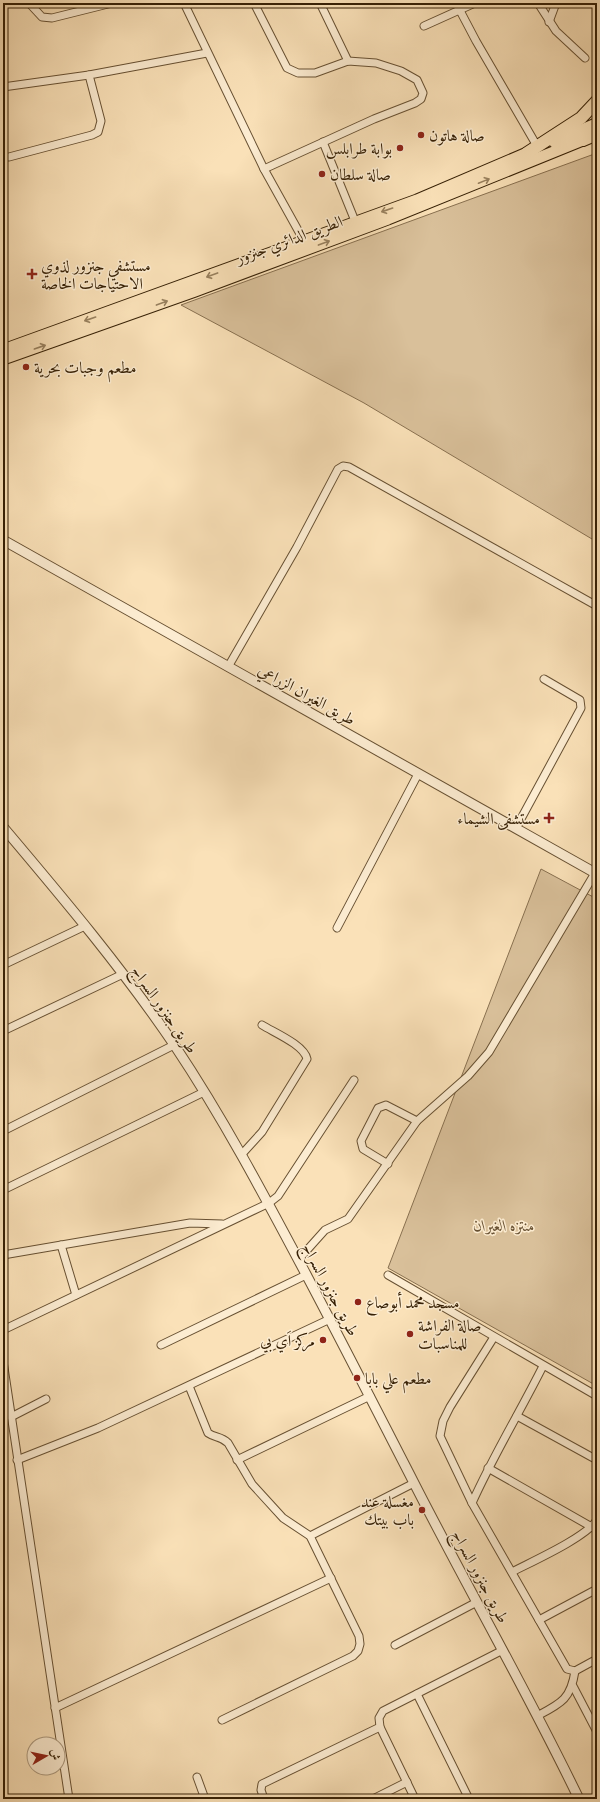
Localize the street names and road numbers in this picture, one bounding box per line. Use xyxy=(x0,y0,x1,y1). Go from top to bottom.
street label: الطريق الدائري جنزور xyxy=(230,209,346,271)
street label: طريق الغيران الزراعي xyxy=(253,657,360,732)
street label: طريق جنزور السراج xyxy=(123,960,204,1060)
street label: طريق جنزور السراج xyxy=(294,1238,366,1341)
street label: طريق جنزور السراج xyxy=(444,1525,516,1628)

